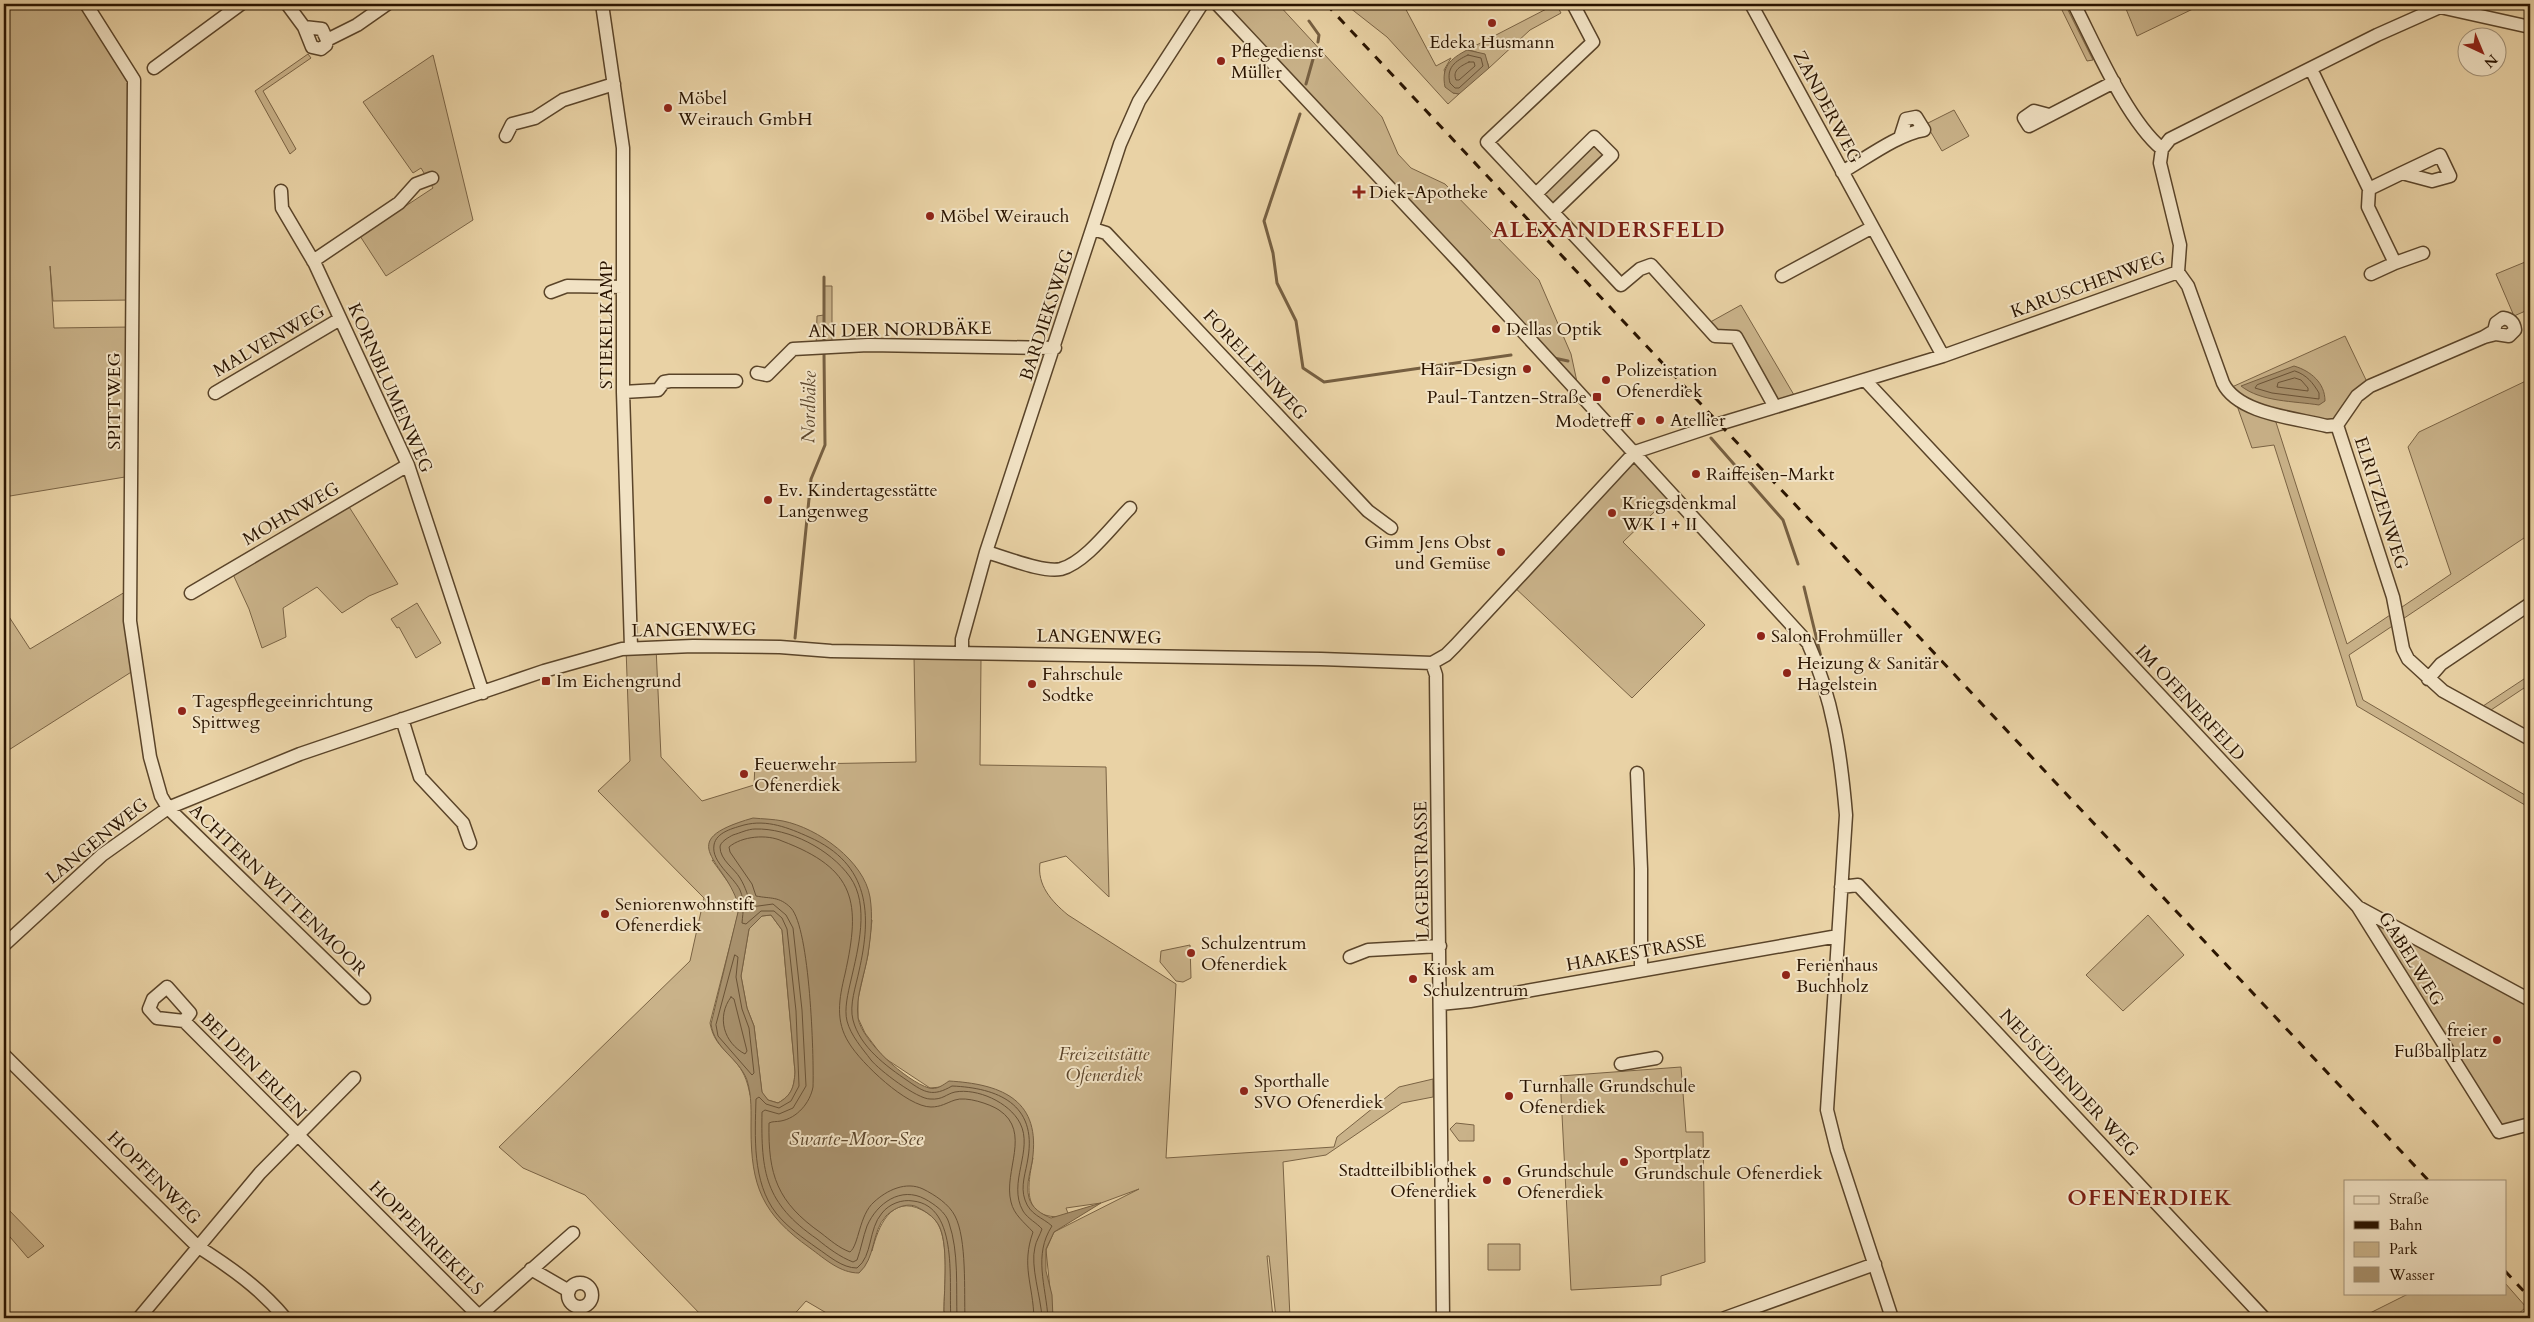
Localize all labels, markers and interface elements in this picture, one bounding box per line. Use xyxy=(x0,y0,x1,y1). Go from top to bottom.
marker: Edeka Husmann xyxy=(1486,17,1498,29)
north arrow xyxy=(2456,28,2506,78)
place label: Edeka Husmann xyxy=(1429,30,1556,55)
place label: Pflegedienst Müller xyxy=(1231,39,1323,85)
street label: ZANDERWEG xyxy=(1787,46,1867,168)
text: N xyxy=(2480,50,2502,72)
marker: Pflegedienst Müller xyxy=(1215,55,1227,67)
place label: Möbel Weirauch GmbH xyxy=(677,86,812,132)
marker: Möbel Weirauch GmbH xyxy=(662,102,674,114)
place label: Diek-Apotheke xyxy=(1369,180,1488,205)
marker: Diek-Apotheke xyxy=(1353,186,1365,198)
place label: Möbel Weirauch xyxy=(940,204,1069,229)
marker: Möbel Weirauch xyxy=(924,210,936,222)
district label: ALEXANDERSFELD xyxy=(1492,215,1726,245)
street label: KARUSCHENWEG xyxy=(2007,245,2169,325)
street label: BARDIEKSWEG xyxy=(1014,246,1080,384)
street label: STIEKELKAMP xyxy=(594,260,619,389)
street label: MALVENWEG xyxy=(208,299,330,383)
street label: KORNBLUMENWEG xyxy=(341,299,439,477)
street label: FORELLENWEG xyxy=(1197,304,1313,426)
street label: AN DER NORDBÄKE xyxy=(808,316,992,344)
place label: Dellas Optik xyxy=(1506,317,1602,342)
marker: Dellas Optik xyxy=(1490,323,1502,335)
street label: SPITTWEG xyxy=(102,352,127,450)
place label: Hair-Design xyxy=(1420,357,1518,382)
place label: Polizeistation Ofenerdiek xyxy=(1616,358,1718,404)
marker: Hair-Design xyxy=(1521,363,1533,375)
water label: Nordbäke xyxy=(795,370,823,443)
marker: Polizeistation Ofenerdiek xyxy=(1600,374,1612,386)
place label: Paul-Tantzen-Straße xyxy=(1427,385,1587,410)
marker: Paul-Tantzen-Straße xyxy=(1591,391,1603,403)
place label: Atellier xyxy=(1670,408,1726,433)
place label: Modetreff xyxy=(1555,409,1634,434)
marker: Atellier xyxy=(1654,414,1666,426)
marker: Modetreff xyxy=(1635,415,1647,427)
street label: ELRITZENWEG xyxy=(2348,433,2414,573)
place label: Raiffeisen-Markt xyxy=(1706,462,1835,487)
marker: Raiffeisen-Markt xyxy=(1690,468,1702,480)
street label: MOHNWEG xyxy=(238,476,344,552)
place label: Ev. Kindertagesstätte Langenweg xyxy=(778,478,938,524)
place label: Kriegsdenkmal WK I + II xyxy=(1621,491,1737,537)
marker: Ev. Kindertagesstätte Langenweg xyxy=(762,494,774,506)
marker: Kriegsdenkmal WK I + II xyxy=(1606,507,1618,519)
place label: Gimm Jens Obst und Gemüse xyxy=(1364,530,1491,576)
marker: Gimm Jens Obst und Gemüse xyxy=(1495,546,1507,558)
street label: LANGENWEG xyxy=(631,616,757,644)
street label: LANGENWEG xyxy=(1036,623,1162,651)
place label: Salon Frohmüller xyxy=(1771,624,1903,649)
marker: Salon Frohmüller xyxy=(1755,630,1767,642)
street label: IM OFENERFELD xyxy=(2129,639,2251,767)
place label: Heizung & Sanitär Hagelstein xyxy=(1797,651,1939,697)
place label: Fahrschule Sodtke xyxy=(1042,662,1123,708)
marker: Heizung & Sanitär Hagelstein xyxy=(1781,667,1793,679)
place label: Im Eichengrund xyxy=(556,669,682,694)
marker: Im Eichengrund xyxy=(540,675,552,687)
marker: Fahrschule Sodtke xyxy=(1026,678,1038,690)
place label: Tagespflegeeinrichtung Spittweg xyxy=(192,689,374,735)
marker: Tagespflegeeinrichtung Spittweg xyxy=(176,705,188,717)
place label: Feuerwehr Ofenerdiek xyxy=(754,752,841,798)
marker: Feuerwehr Ofenerdiek xyxy=(738,768,750,780)
street label: LANGENWEG xyxy=(41,792,153,890)
street label: ACHTERN WITTENMOOR xyxy=(184,798,373,982)
street label: LAGERSTRASSE xyxy=(1408,801,1436,939)
place label: Seniorenwohnstift Ofenerdiek xyxy=(615,892,755,938)
street label: GABELWEG xyxy=(2372,907,2450,1011)
marker: Seniorenwohnstift Ofenerdiek xyxy=(599,908,611,920)
street label: HAAKESTRASSE xyxy=(1564,928,1708,978)
place label: Schulzentrum Ofenerdiek xyxy=(1201,931,1307,977)
marker: Schulzentrum Ofenerdiek xyxy=(1185,947,1197,959)
place label: Ferienhaus Buchholz xyxy=(1796,953,1878,999)
place label: Kiosk am Schulzentrum xyxy=(1423,957,1529,1003)
marker: Ferienhaus Buchholz xyxy=(1780,969,1792,981)
marker: Kiosk am Schulzentrum xyxy=(1407,973,1419,985)
street label: NEUSÜDENDER WEG xyxy=(1994,1003,2144,1163)
street label: BEI DEN ERLEN xyxy=(194,1007,312,1125)
place label: freier Fußballplatz xyxy=(2394,1018,2487,1064)
marker: freier Fußballplatz xyxy=(2491,1034,2503,1046)
park label: Freizeitstätte Ofenerdiek xyxy=(1058,1042,1151,1088)
place label: Sporthalle SVO Ofenerdiek xyxy=(1254,1069,1384,1115)
place label: Turnhalle Grundschule Ofenerdiek xyxy=(1519,1074,1696,1120)
marker: Sporthalle SVO Ofenerdiek xyxy=(1238,1085,1250,1097)
marker: Turnhalle Grundschule Ofenerdiek xyxy=(1503,1090,1515,1102)
street label: HOPFENWEG xyxy=(102,1126,206,1230)
water label: Swarte-Moor-See xyxy=(789,1126,924,1152)
place label: Sportplatz Grundschule Ofenerdiek xyxy=(1634,1140,1823,1186)
marker: Sportplatz Grundschule Ofenerdiek xyxy=(1618,1156,1630,1168)
place label: Stadtteilbibliothek Ofenerdiek xyxy=(1339,1158,1477,1204)
place label: Grundschule Ofenerdiek xyxy=(1517,1159,1614,1205)
marker: Stadtteilbibliothek Ofenerdiek xyxy=(1481,1174,1493,1186)
street label: HOPPENRIEKELS xyxy=(363,1175,489,1301)
marker: Grundschule Ofenerdiek xyxy=(1501,1175,1513,1187)
legend xyxy=(2344,1180,2506,1294)
district label: OFENERDIEK xyxy=(2067,1183,2233,1213)
text: Straße xyxy=(2389,1189,2429,1209)
text: Bahn xyxy=(2389,1215,2423,1235)
text: Park xyxy=(2389,1239,2418,1259)
text: Wasser xyxy=(2388,1265,2435,1285)

